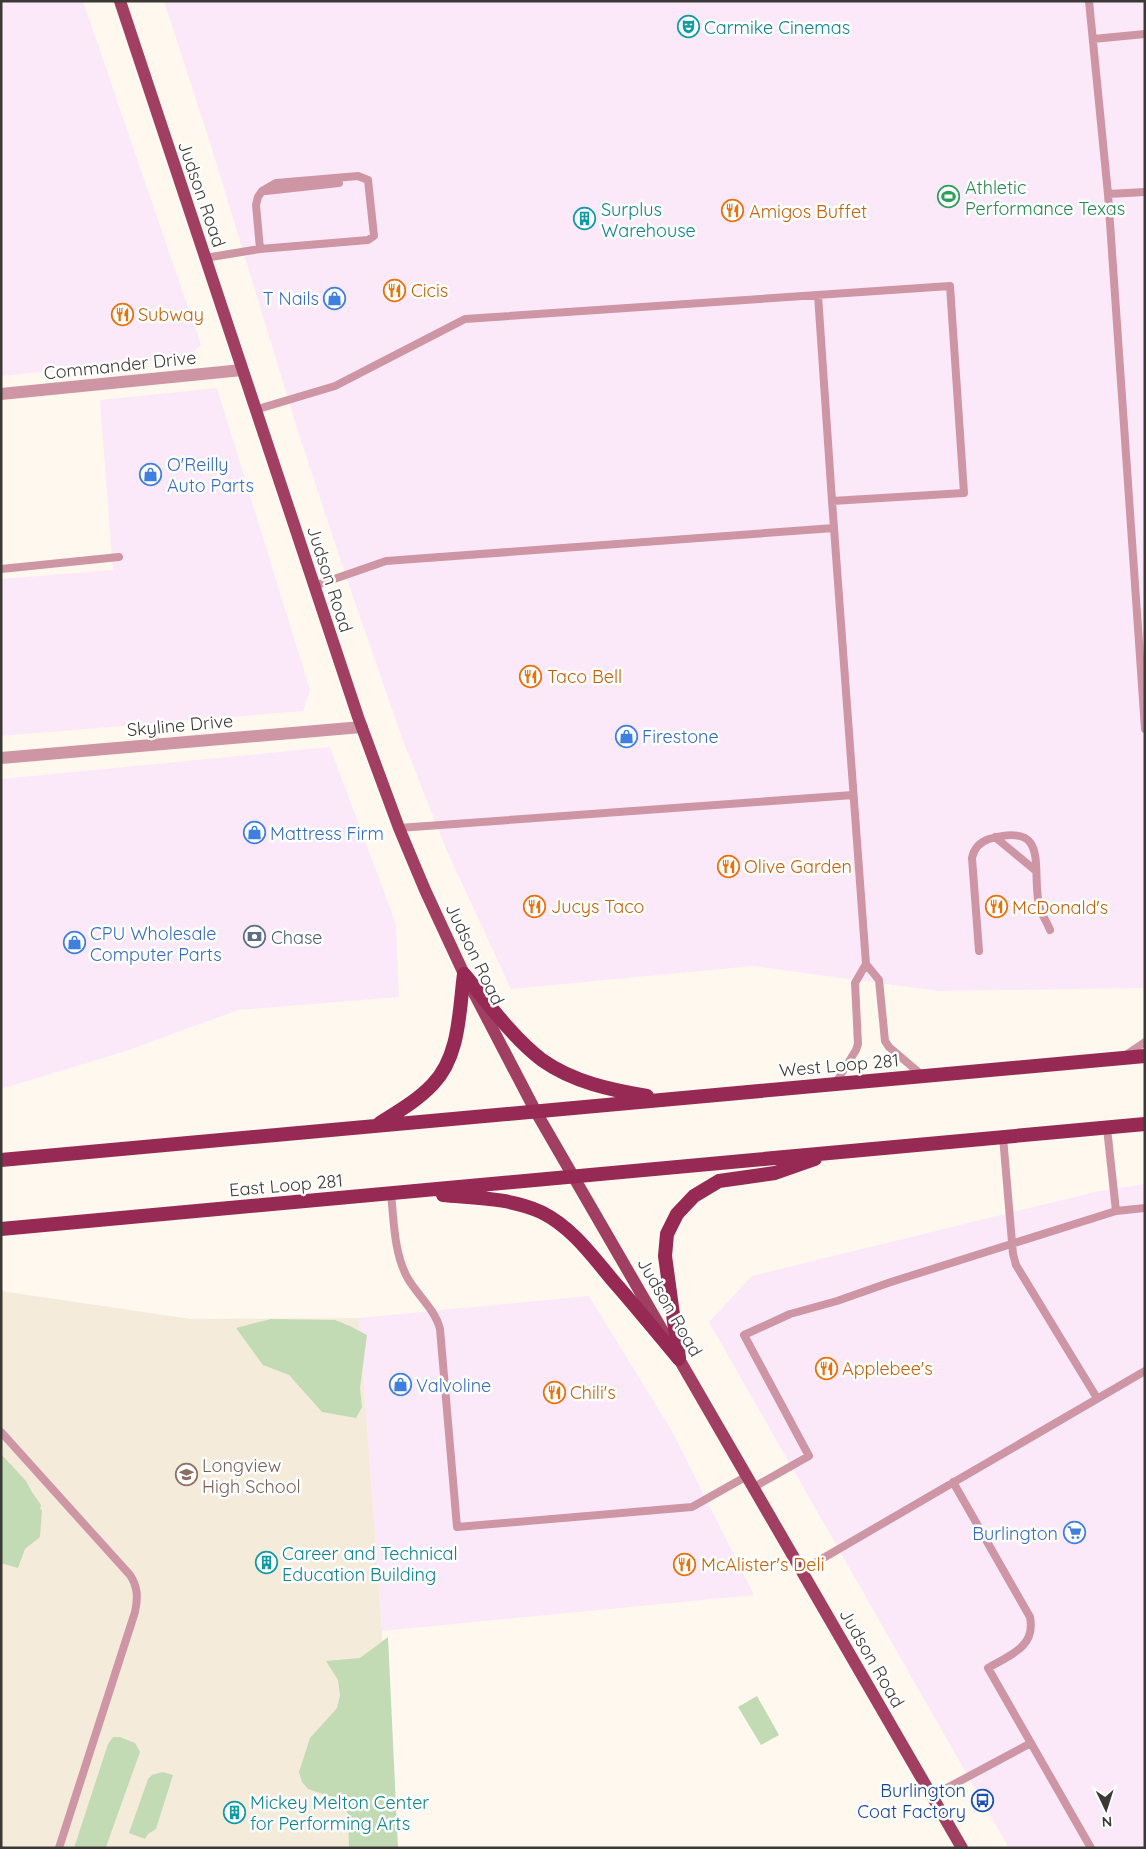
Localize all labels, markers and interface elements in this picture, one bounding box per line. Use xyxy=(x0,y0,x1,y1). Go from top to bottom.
theatre icon: Carmike Cinemas xyxy=(676,15,700,39)
place label: Carmike Cinemas xyxy=(704,16,850,39)
street label: Judson Road xyxy=(173,138,231,250)
place label: Athletic Performance Texas xyxy=(965,176,1125,220)
sports icon: Athletic Performance Texas xyxy=(937,185,961,209)
place label: Surplus Warehouse xyxy=(601,198,696,242)
restaurant icon: Amigos Buffet xyxy=(721,199,745,223)
place label: Amigos Buffet xyxy=(749,200,867,223)
building icon: Surplus Warehouse xyxy=(573,207,597,231)
restaurant icon: Cicis xyxy=(383,278,407,302)
place label: Cicis xyxy=(411,279,448,302)
shop icon: T Nails xyxy=(323,286,347,310)
place label: T Nails xyxy=(263,287,319,310)
restaurant icon: Subway xyxy=(110,302,134,326)
place label: Subway xyxy=(138,303,204,326)
street label: Commander Drive xyxy=(43,346,197,384)
place label: O'Reilly Auto Parts xyxy=(167,453,254,497)
shop icon: O'Reilly Auto Parts xyxy=(139,462,163,486)
street label: Judson Road xyxy=(302,523,358,635)
restaurant icon: Taco Bell xyxy=(519,664,543,688)
place label: Taco Bell xyxy=(547,665,622,688)
street label: Skyline Drive xyxy=(126,709,234,741)
shop icon: Firestone xyxy=(614,724,638,748)
place label: Firestone xyxy=(642,725,719,748)
shop icon: Mattress Firm xyxy=(242,821,266,845)
place label: Mattress Firm xyxy=(270,822,384,845)
restaurant icon: Olive Garden xyxy=(716,854,740,878)
place label: Olive Garden xyxy=(744,855,852,878)
restaurant icon: Jucys Taco xyxy=(523,894,547,918)
place label: Jucys Taco xyxy=(551,895,644,918)
restaurant icon: McDonald's xyxy=(984,895,1008,919)
place label: McDonald's xyxy=(1012,896,1108,919)
street label: Judson Road xyxy=(440,899,510,1009)
place label: CPU Wholesale Computer Parts xyxy=(90,922,222,966)
bank icon: Chase xyxy=(243,925,267,949)
place label: Chase xyxy=(271,926,323,949)
shop icon: CPU Wholesale Computer Parts xyxy=(62,931,86,955)
street label: West Loop 281 xyxy=(778,1048,900,1082)
street label: East Loop 281 xyxy=(228,1169,344,1201)
street label: Judson Road xyxy=(632,1253,708,1361)
restaurant icon: Applebee's xyxy=(814,1356,838,1380)
place label: Applebee's xyxy=(842,1357,933,1380)
shop icon: Valvoline xyxy=(388,1373,412,1397)
place label: Valvoline xyxy=(416,1374,491,1397)
restaurant icon: Chili's xyxy=(542,1380,566,1404)
place label: Chili's xyxy=(570,1381,616,1404)
place label: Longview High School xyxy=(202,1454,301,1498)
school or university icon: Longview High School xyxy=(174,1463,198,1487)
supermarket icon: Burlington xyxy=(1062,1521,1086,1545)
place label: Burlington xyxy=(972,1522,1058,1545)
place label: Career and Technical Education Building xyxy=(282,1542,458,1586)
building icon: Career and Technical Education Building xyxy=(254,1551,278,1575)
restaurant icon: McAlister's Deli xyxy=(673,1552,697,1576)
place label: McAlister's Deli xyxy=(701,1553,824,1576)
street label: Judson Road xyxy=(834,1604,910,1712)
place label: Burlington Coat Factory xyxy=(857,1779,966,1823)
north arrow xyxy=(1081,1784,1131,1834)
bus stop icon: Burlington Coat Factory xyxy=(970,1788,994,1812)
place label: Mickey Melton Center for Performing Arts xyxy=(250,1791,429,1835)
building icon: Mickey Melton Center for Performing Arts xyxy=(222,1800,246,1824)
text: N xyxy=(1101,1813,1113,1831)

